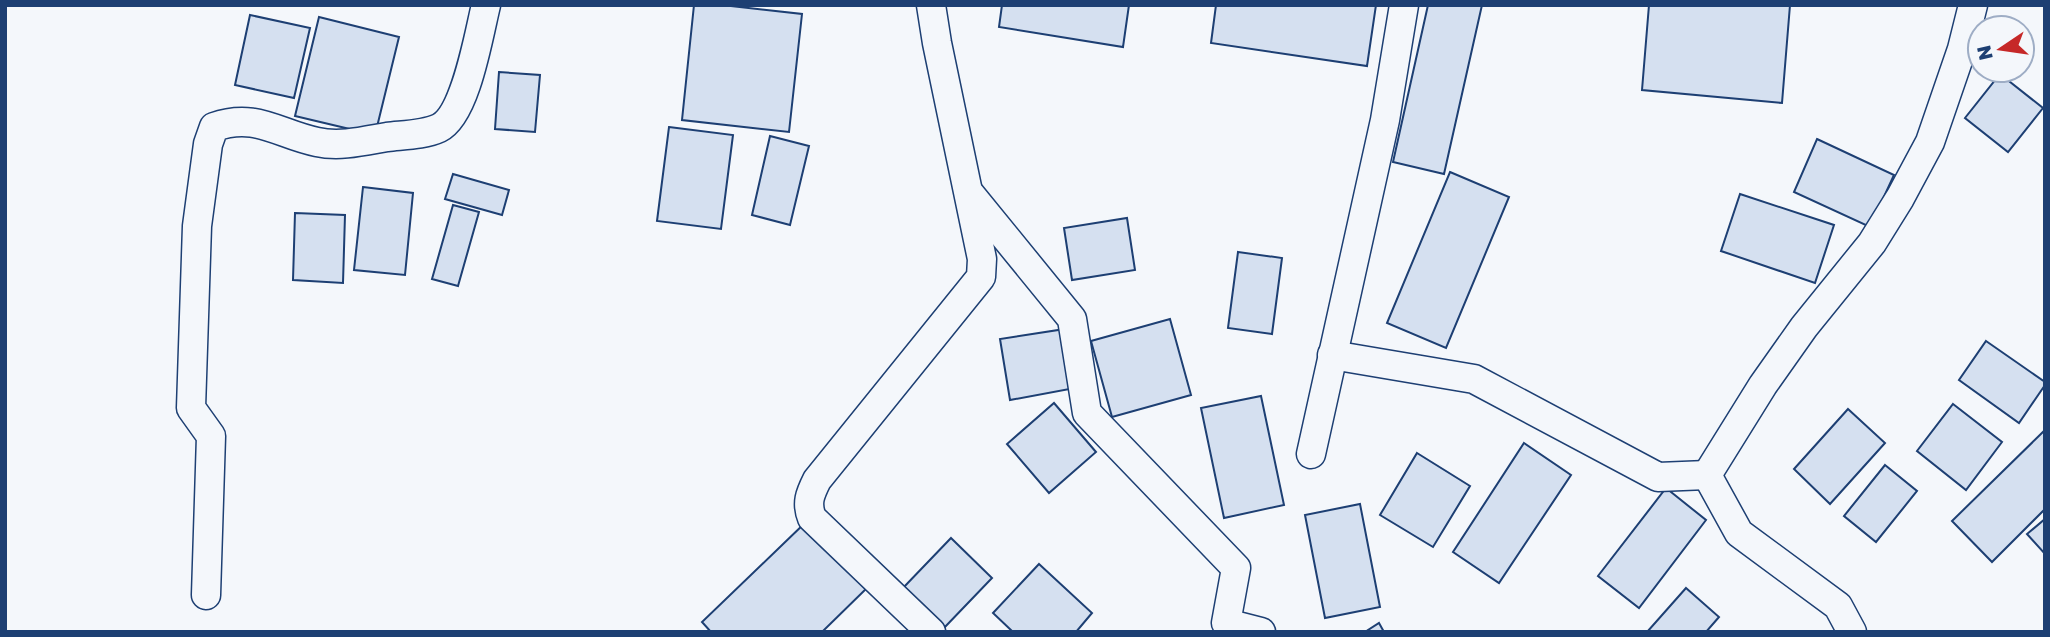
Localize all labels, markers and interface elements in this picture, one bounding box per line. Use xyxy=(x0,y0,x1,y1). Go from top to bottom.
north arrow xyxy=(1966,14,2036,84)
text: N xyxy=(1971,43,1997,63)

